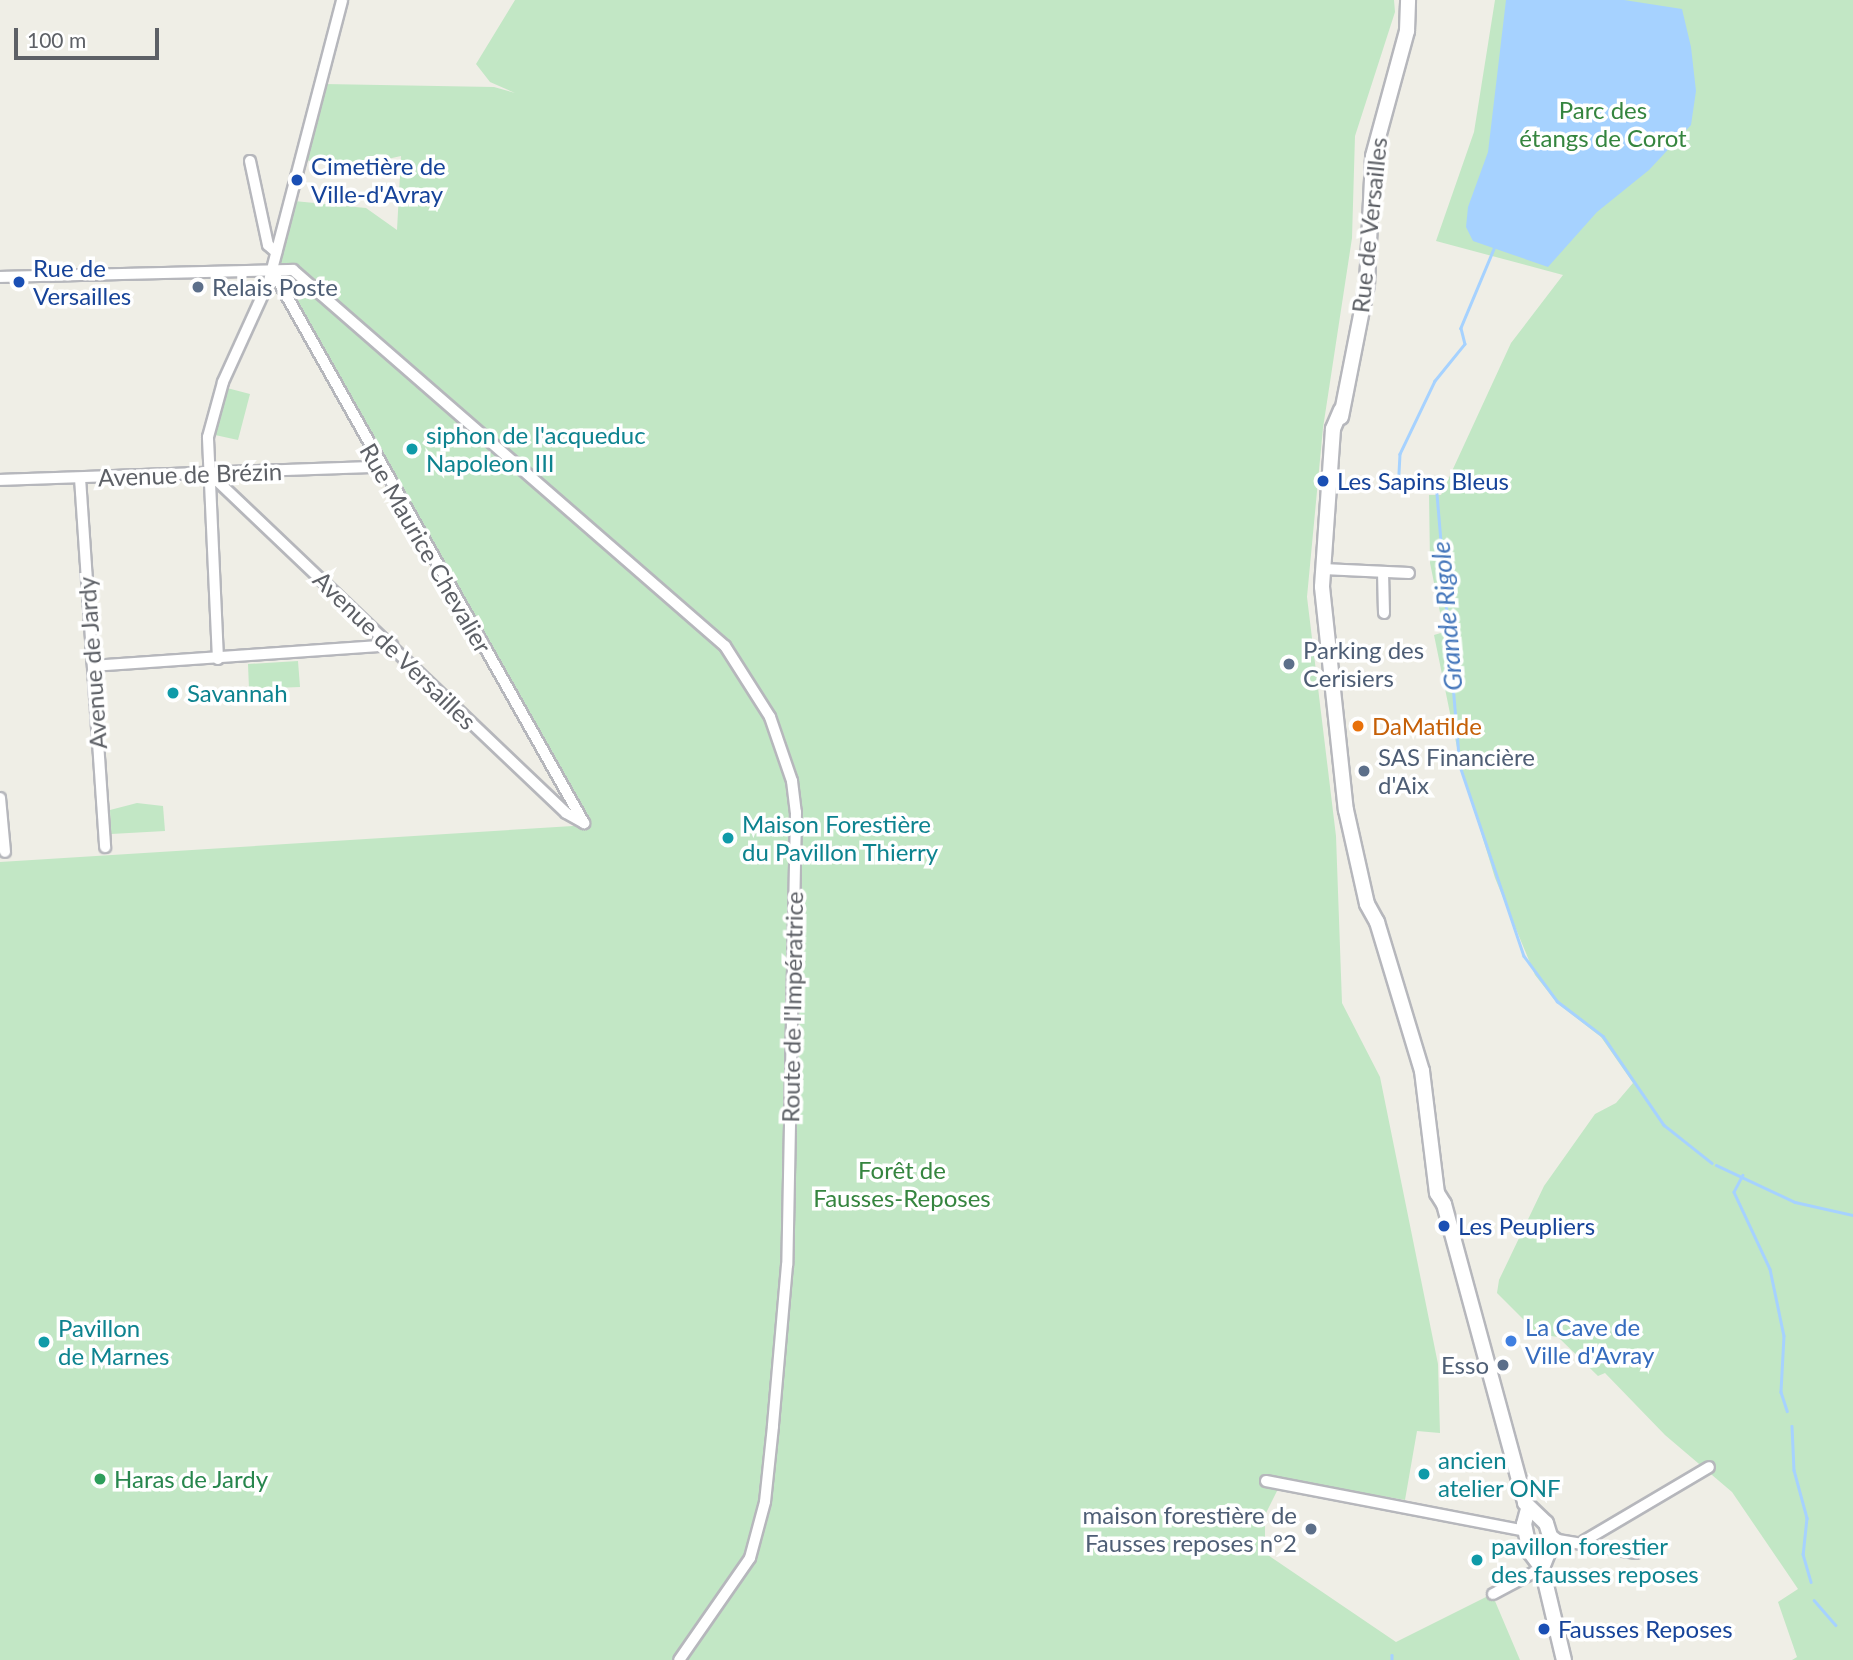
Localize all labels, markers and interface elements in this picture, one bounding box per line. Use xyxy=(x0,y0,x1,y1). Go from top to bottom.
scale bar xyxy=(18,14,163,58)
text: 100 m xyxy=(27,27,86,52)
park label: Parc des étangs de Corot xyxy=(1519,96,1687,152)
street label: Rue de Versailles xyxy=(1345,135,1393,315)
place label: Cimetière de Ville-d'Avray xyxy=(311,152,446,208)
marker: Cimetière de Ville-d'Avray xyxy=(289,172,305,188)
place label: Rue de Versailles xyxy=(33,254,131,310)
place label: Relais Poste xyxy=(212,273,338,301)
marker: Rue de Versailles xyxy=(11,274,27,290)
marker: Relais Poste xyxy=(190,279,206,295)
place label: siphon de l'acqueduc Napoleon III xyxy=(426,421,646,477)
street label: Rue Maurice Chevalier xyxy=(354,438,498,658)
marker: siphon de l'acqueduc Napoleon III xyxy=(404,441,420,457)
street label: Avenue de Brézin xyxy=(98,456,282,492)
place label: Les Sapins Bleus xyxy=(1337,467,1509,495)
marker: Les Sapins Bleus xyxy=(1315,473,1331,489)
water label: Grande Rigole xyxy=(1425,540,1469,692)
street label: Avenue de Versailles xyxy=(307,565,483,735)
street label: Avenue de Jardy xyxy=(72,575,112,751)
place label: Parking des Cerisiers xyxy=(1303,636,1424,692)
marker: Parking des Cerisiers xyxy=(1281,656,1297,672)
place label: Savannah xyxy=(187,679,288,707)
marker: Savannah xyxy=(165,685,181,701)
place label: DaMatilde xyxy=(1372,712,1482,740)
marker: DaMatilde xyxy=(1350,718,1366,734)
place label: SAS Financière d'Aix xyxy=(1378,743,1535,799)
marker: SAS Financière d'Aix xyxy=(1356,763,1372,779)
place label: Maison Forestière du Pavillon Thierry xyxy=(742,810,939,866)
marker: Maison Forestière du Pavillon Thierry xyxy=(720,830,736,846)
street label: Route de l'Impératrice xyxy=(776,891,808,1123)
park label: Forêt de Fausses-Reposes xyxy=(813,1156,991,1212)
place label: Les Peupliers xyxy=(1458,1212,1595,1240)
marker: Les Peupliers xyxy=(1436,1218,1452,1234)
place label: La Cave de Ville d'Avray xyxy=(1525,1313,1654,1369)
place label: Pavillon de Marnes xyxy=(58,1314,169,1370)
marker: La Cave de Ville d'Avray xyxy=(1503,1333,1519,1349)
marker: Pavillon de Marnes xyxy=(36,1334,52,1350)
place label: Esso xyxy=(1441,1351,1489,1379)
marker: Esso xyxy=(1495,1357,1511,1373)
place label: ancien atelier ONF xyxy=(1438,1446,1561,1502)
place label: Haras de Jardy xyxy=(114,1465,269,1493)
marker: ancien atelier ONF xyxy=(1416,1466,1432,1482)
marker: Haras de Jardy xyxy=(92,1471,108,1487)
place label: maison forestière de Fausses reposes n°2 xyxy=(1082,1501,1297,1557)
marker: maison forestière de Fausses reposes n°2 xyxy=(1303,1521,1319,1537)
place label: pavillon forestier des fausses reposes xyxy=(1491,1532,1699,1588)
marker: pavillon forestier des fausses reposes xyxy=(1469,1552,1485,1568)
place label: Fausses Reposes xyxy=(1558,1615,1733,1643)
marker: Fausses Reposes xyxy=(1536,1621,1552,1637)

